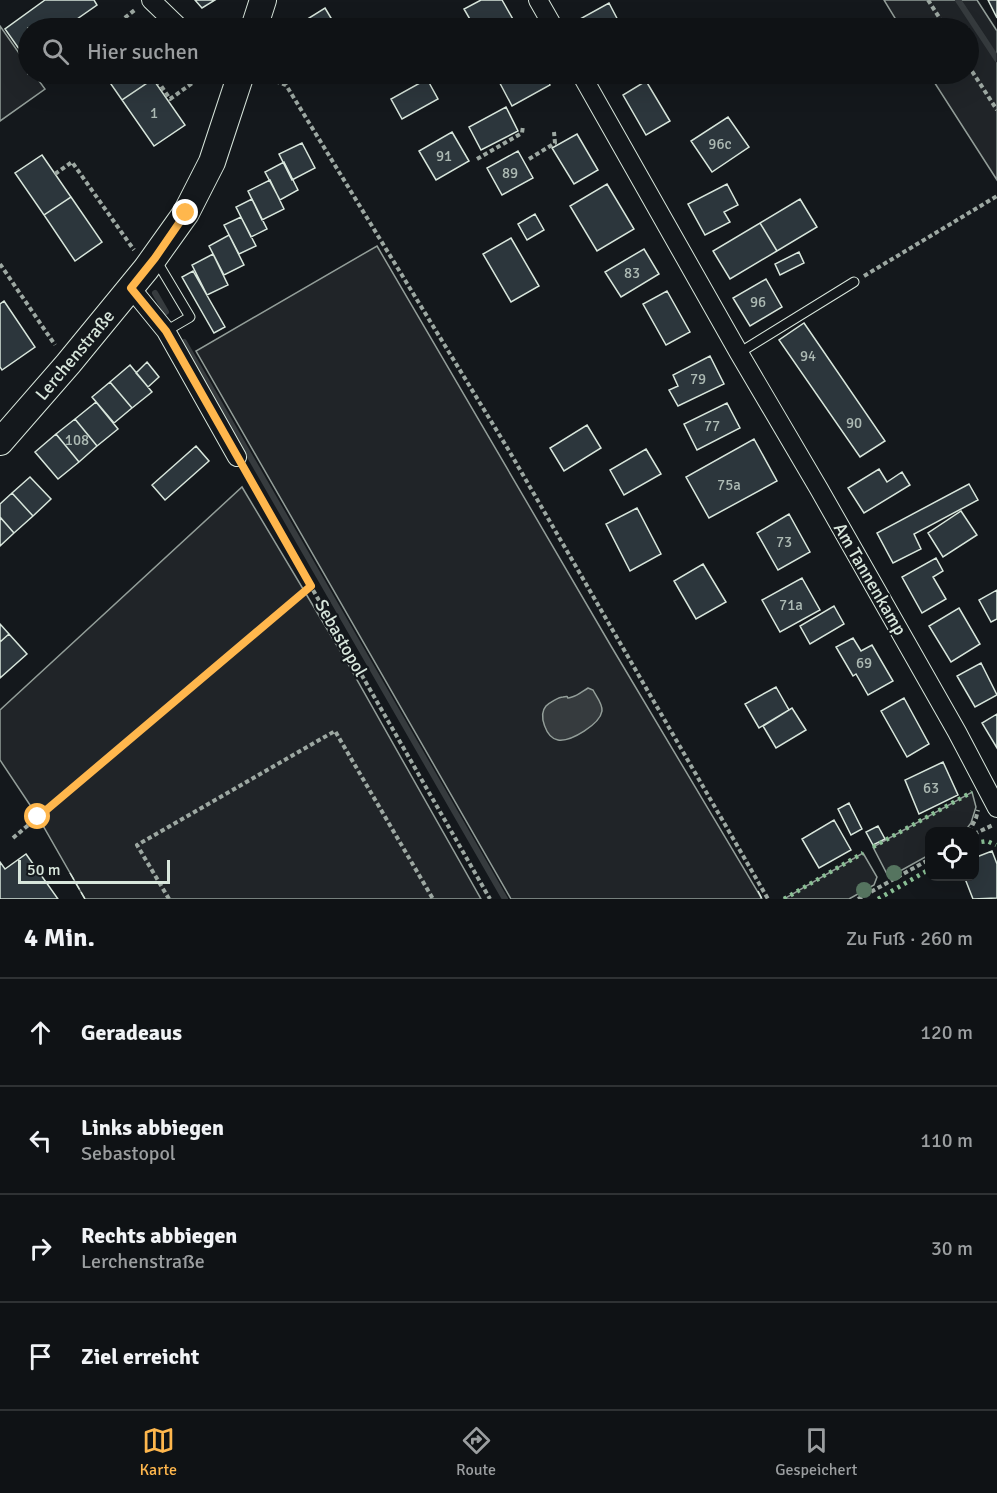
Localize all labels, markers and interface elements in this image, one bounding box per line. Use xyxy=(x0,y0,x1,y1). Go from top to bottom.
search box xyxy=(18,18,979,84)
icon: search xyxy=(39,35,72,68)
text: Hier suchen xyxy=(87,38,199,65)
house number: 1 xyxy=(150,104,158,122)
house number: 96c xyxy=(708,135,732,153)
house number: 91 xyxy=(436,147,452,165)
house number: 89 xyxy=(502,164,518,182)
route end xyxy=(172,199,198,225)
house number: 83 xyxy=(624,264,640,282)
house number: 96 xyxy=(750,293,766,311)
street label: Lerchenstraße xyxy=(31,305,119,405)
house number: 94 xyxy=(800,347,816,365)
house number: 79 xyxy=(690,370,706,388)
house number: 90 xyxy=(846,414,862,432)
house number: 77 xyxy=(704,417,720,435)
house number: 108 xyxy=(65,431,89,449)
house number: 75a xyxy=(717,476,741,494)
street label: Am Tannenkamp xyxy=(829,519,911,639)
house number: 73 xyxy=(776,533,792,551)
street label: Sebastopol xyxy=(310,596,372,680)
house number: 71a xyxy=(779,596,803,614)
house number: 69 xyxy=(856,654,872,672)
house number: 63 xyxy=(923,779,939,797)
route start xyxy=(24,803,50,829)
map controls xyxy=(925,827,979,881)
button: locate xyxy=(925,827,979,881)
scale bar xyxy=(18,857,170,884)
text: 50 m xyxy=(27,860,61,880)
text: 4 Min. xyxy=(24,922,95,954)
text: Zu Fuß · 260 m xyxy=(846,926,973,951)
icon: ahead xyxy=(24,1016,57,1049)
text: Geradeaus xyxy=(81,1019,182,1046)
text: 120 m xyxy=(920,1020,973,1045)
text: Links abbiegen xyxy=(81,1114,224,1141)
icon: left xyxy=(24,1124,57,1157)
text: 110 m xyxy=(920,1128,973,1153)
text: Sebastopol xyxy=(81,1141,176,1166)
text: Rechts abbiegen xyxy=(81,1222,237,1249)
icon: right xyxy=(24,1232,57,1265)
text: 30 m xyxy=(931,1236,973,1261)
text: Lerchenstraße xyxy=(81,1249,205,1274)
icon: arrive xyxy=(24,1340,57,1373)
text: Ziel erreicht xyxy=(81,1343,199,1370)
tab: Karte xyxy=(140,1424,177,1480)
tab: Route xyxy=(456,1424,496,1480)
tab: Gespeichert xyxy=(775,1424,857,1480)

